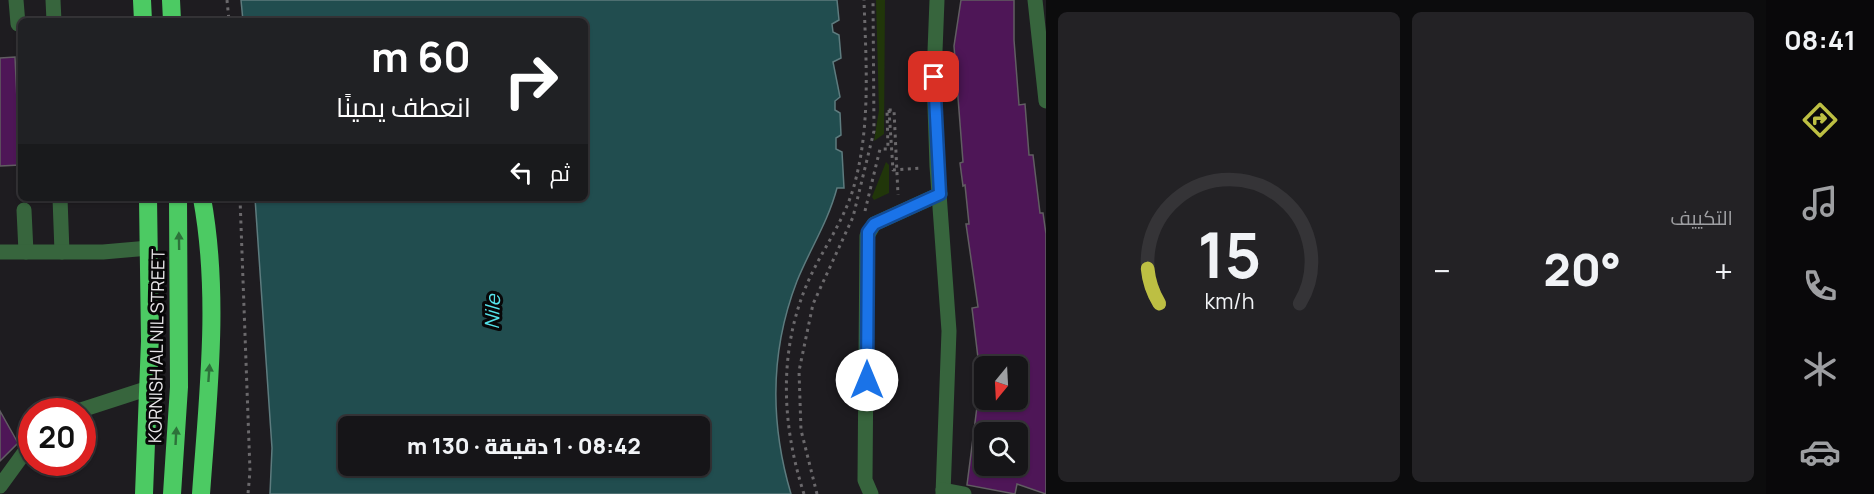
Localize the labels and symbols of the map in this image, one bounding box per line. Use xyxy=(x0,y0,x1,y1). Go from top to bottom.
pin xyxy=(908,51,959,102)
one-way arrow xyxy=(174,231,184,250)
street label: KORNISH AL NIL STREET xyxy=(142,248,170,443)
water label: Nile xyxy=(478,293,506,330)
position arrow xyxy=(835,348,899,412)
north arrow xyxy=(974,356,1028,410)
one-way arrow xyxy=(204,363,214,382)
speed limit sign: 20 xyxy=(18,398,96,476)
one-way arrow xyxy=(172,426,181,445)

